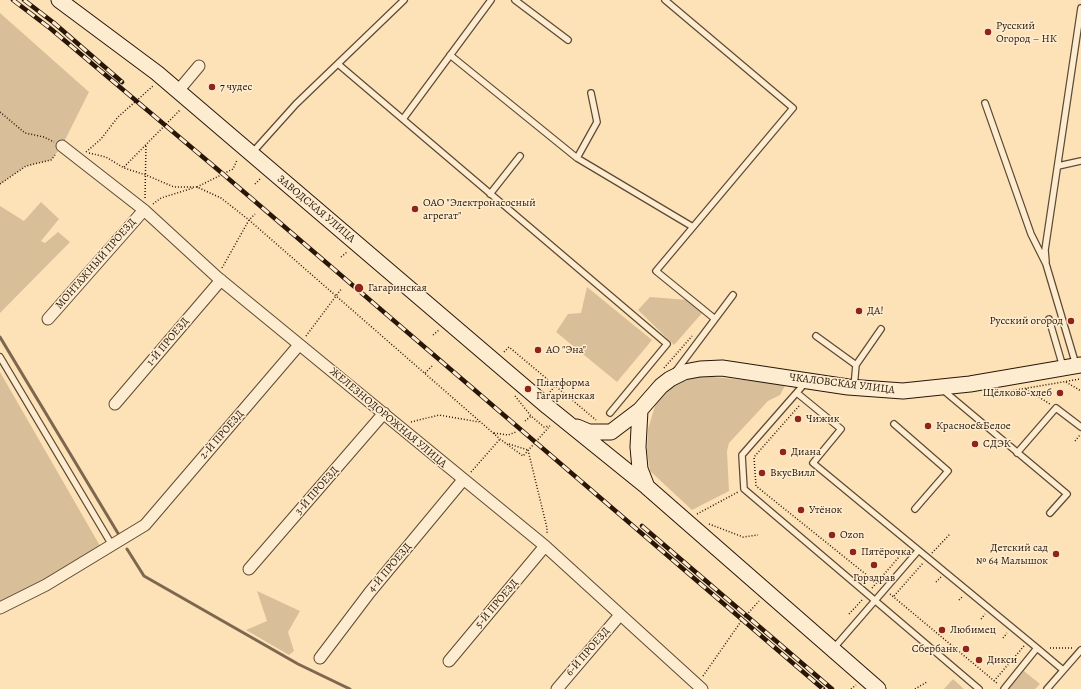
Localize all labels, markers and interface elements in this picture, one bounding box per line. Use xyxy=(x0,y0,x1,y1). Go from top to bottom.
place label: Русский Огород – НК xyxy=(996,19,1057,45)
marker: Русский Огород – НК xyxy=(983,27,993,37)
place label: 7 чудес xyxy=(220,80,252,94)
marker: 7 чудес xyxy=(207,82,217,92)
street label: ЗАВОДСКАЯ УЛИЦА xyxy=(274,173,358,245)
place label: ОАО "Электронасосный агрегат" xyxy=(423,196,536,222)
marker: ОАО "Электронасосный агрегат" xyxy=(410,204,420,214)
street label: МОНТАЖНЫЙ ПРОЕЗД xyxy=(53,216,139,312)
place label: Гагаринская xyxy=(368,281,427,295)
marker: Гагаринская xyxy=(353,282,365,294)
place label: ДА! xyxy=(867,304,884,318)
marker: ДА! xyxy=(854,306,864,316)
place label: Русский огород xyxy=(989,314,1063,328)
street label: 1-Й ПРОЕЗД xyxy=(144,315,192,369)
marker: Русский огород xyxy=(1066,316,1076,326)
place label: АО "Эна" xyxy=(546,343,586,357)
marker: АО "Эна" xyxy=(533,345,543,355)
street label: ЖЕЛЕЗНОДОРОЖНАЯ УЛИЦА xyxy=(327,365,449,471)
street label: ЧКАЛОВСКАЯ УЛИЦА xyxy=(789,371,895,397)
place label: Платформа Гагаринская xyxy=(536,376,595,402)
marker: Платформа Гагаринская xyxy=(523,384,533,394)
place label: Щёлково-хлеб xyxy=(983,386,1052,400)
marker: Щёлково-хлеб xyxy=(1055,388,1065,398)
street label: 2-Й ПРОЕЗД xyxy=(197,408,247,462)
place label: Чижик xyxy=(806,412,839,426)
marker: Чижик xyxy=(793,414,803,424)
place label: Красное&Белое xyxy=(936,419,1011,433)
marker: Красное&Белое xyxy=(923,421,933,431)
place label: СДЭК xyxy=(983,437,1011,451)
marker: СДЭК xyxy=(970,439,980,449)
place label: Диана xyxy=(791,445,821,459)
marker: Диана xyxy=(778,447,788,457)
street label: 3-Й ПРОЕЗД xyxy=(292,464,342,518)
place label: ВкусВилл xyxy=(770,466,815,480)
marker: ВкусВилл xyxy=(757,468,767,478)
place label: Утёнок xyxy=(809,503,842,517)
marker: Утёнок xyxy=(796,505,806,515)
place label: Ozon xyxy=(840,528,864,542)
marker: Ozon xyxy=(827,530,837,540)
street label: 4-Й ПРОЕЗД xyxy=(366,541,414,595)
place label: Детский сад № 64 Малышок xyxy=(976,541,1048,567)
place label: Пятёрочка xyxy=(861,545,911,559)
marker: Пятёрочка xyxy=(848,547,858,557)
marker: Детский сад № 64 Малышок xyxy=(1051,549,1061,559)
marker: Горздрав xyxy=(869,560,879,570)
place label: Горздрав xyxy=(853,571,895,585)
street label: 5-Й ПРОЕЗД xyxy=(473,577,521,631)
place label: Любимец xyxy=(950,623,996,637)
street label: 6-Й ПРОЕЗД xyxy=(563,625,613,679)
marker: Любимец xyxy=(937,625,947,635)
place label: Сбербанк xyxy=(912,642,958,656)
marker: Сбербанк xyxy=(961,644,971,654)
place label: Дикси xyxy=(987,653,1017,667)
marker: Дикси xyxy=(974,655,984,665)

